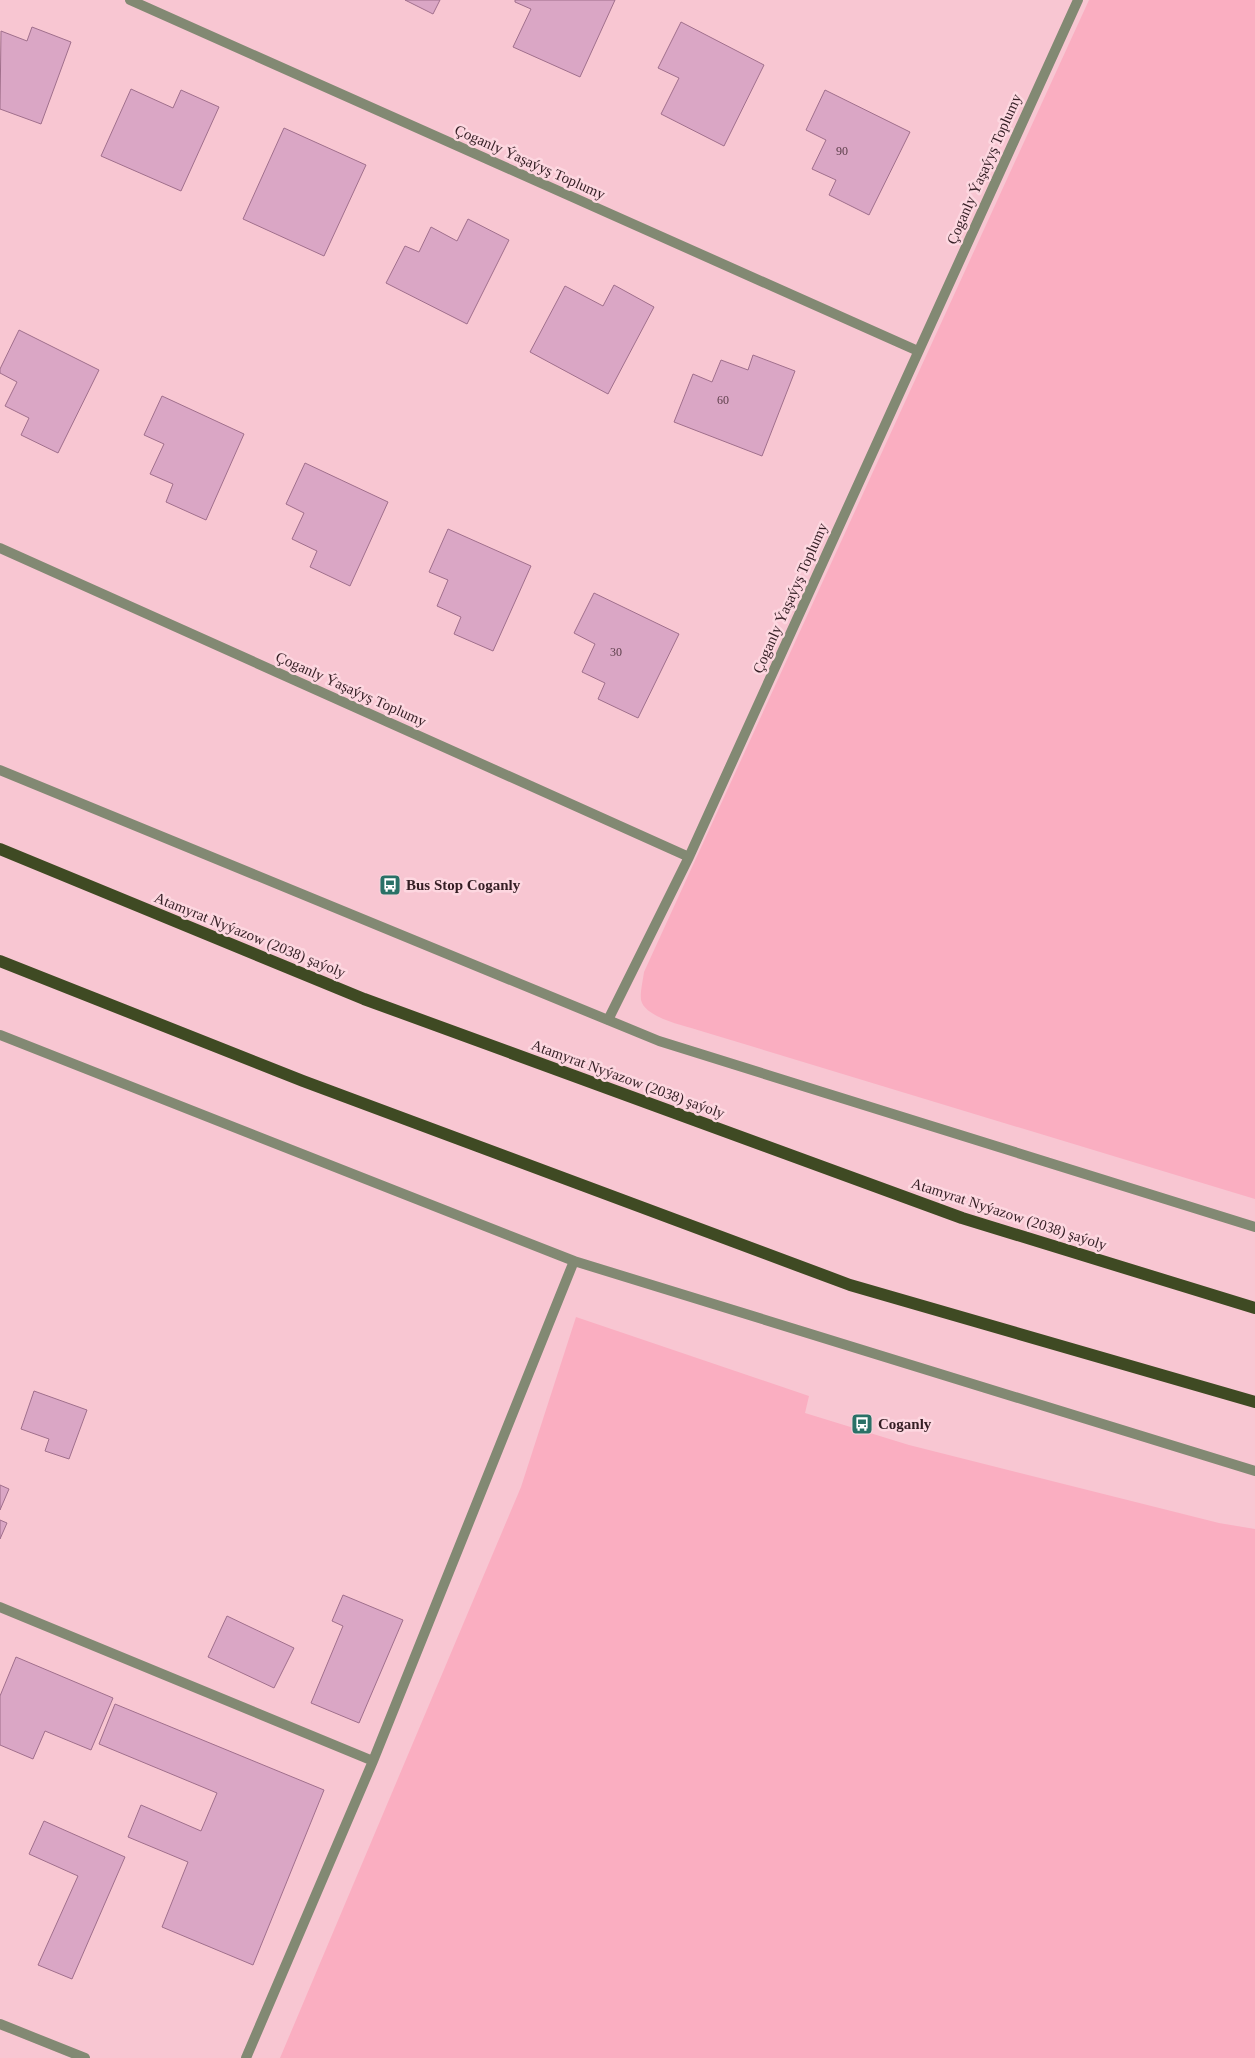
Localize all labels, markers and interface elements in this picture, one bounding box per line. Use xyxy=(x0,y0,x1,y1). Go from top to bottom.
street label: Çoganly Ýaşaýyş Toplumy xyxy=(944,91,1025,247)
street label: Çoganly Ýaşaýyş Toplumy xyxy=(452,122,608,203)
house number: 90 xyxy=(836,144,848,158)
house number: 60 xyxy=(717,393,729,407)
street label: Çoganly Ýaşaýyş Toplumy xyxy=(750,520,831,676)
house number: 30 xyxy=(610,645,622,659)
street label: Çoganly Ýaşaýyş Toplumy xyxy=(273,649,429,730)
bus stop icon: Bus Stop Coganly xyxy=(378,873,402,897)
place label: Bus Stop Coganly xyxy=(406,877,521,893)
street label: Atamyrat Nyýazow (2038) şaýoly xyxy=(152,889,348,982)
street label: Atamyrat Nyýazow (2038) şaýoly xyxy=(529,1037,727,1123)
street label: Atamyrat Nyýazow (2038) şaýoly xyxy=(909,1175,1109,1254)
bus stop icon: Coganly xyxy=(850,1412,874,1436)
place label: Coganly xyxy=(878,1416,932,1432)

